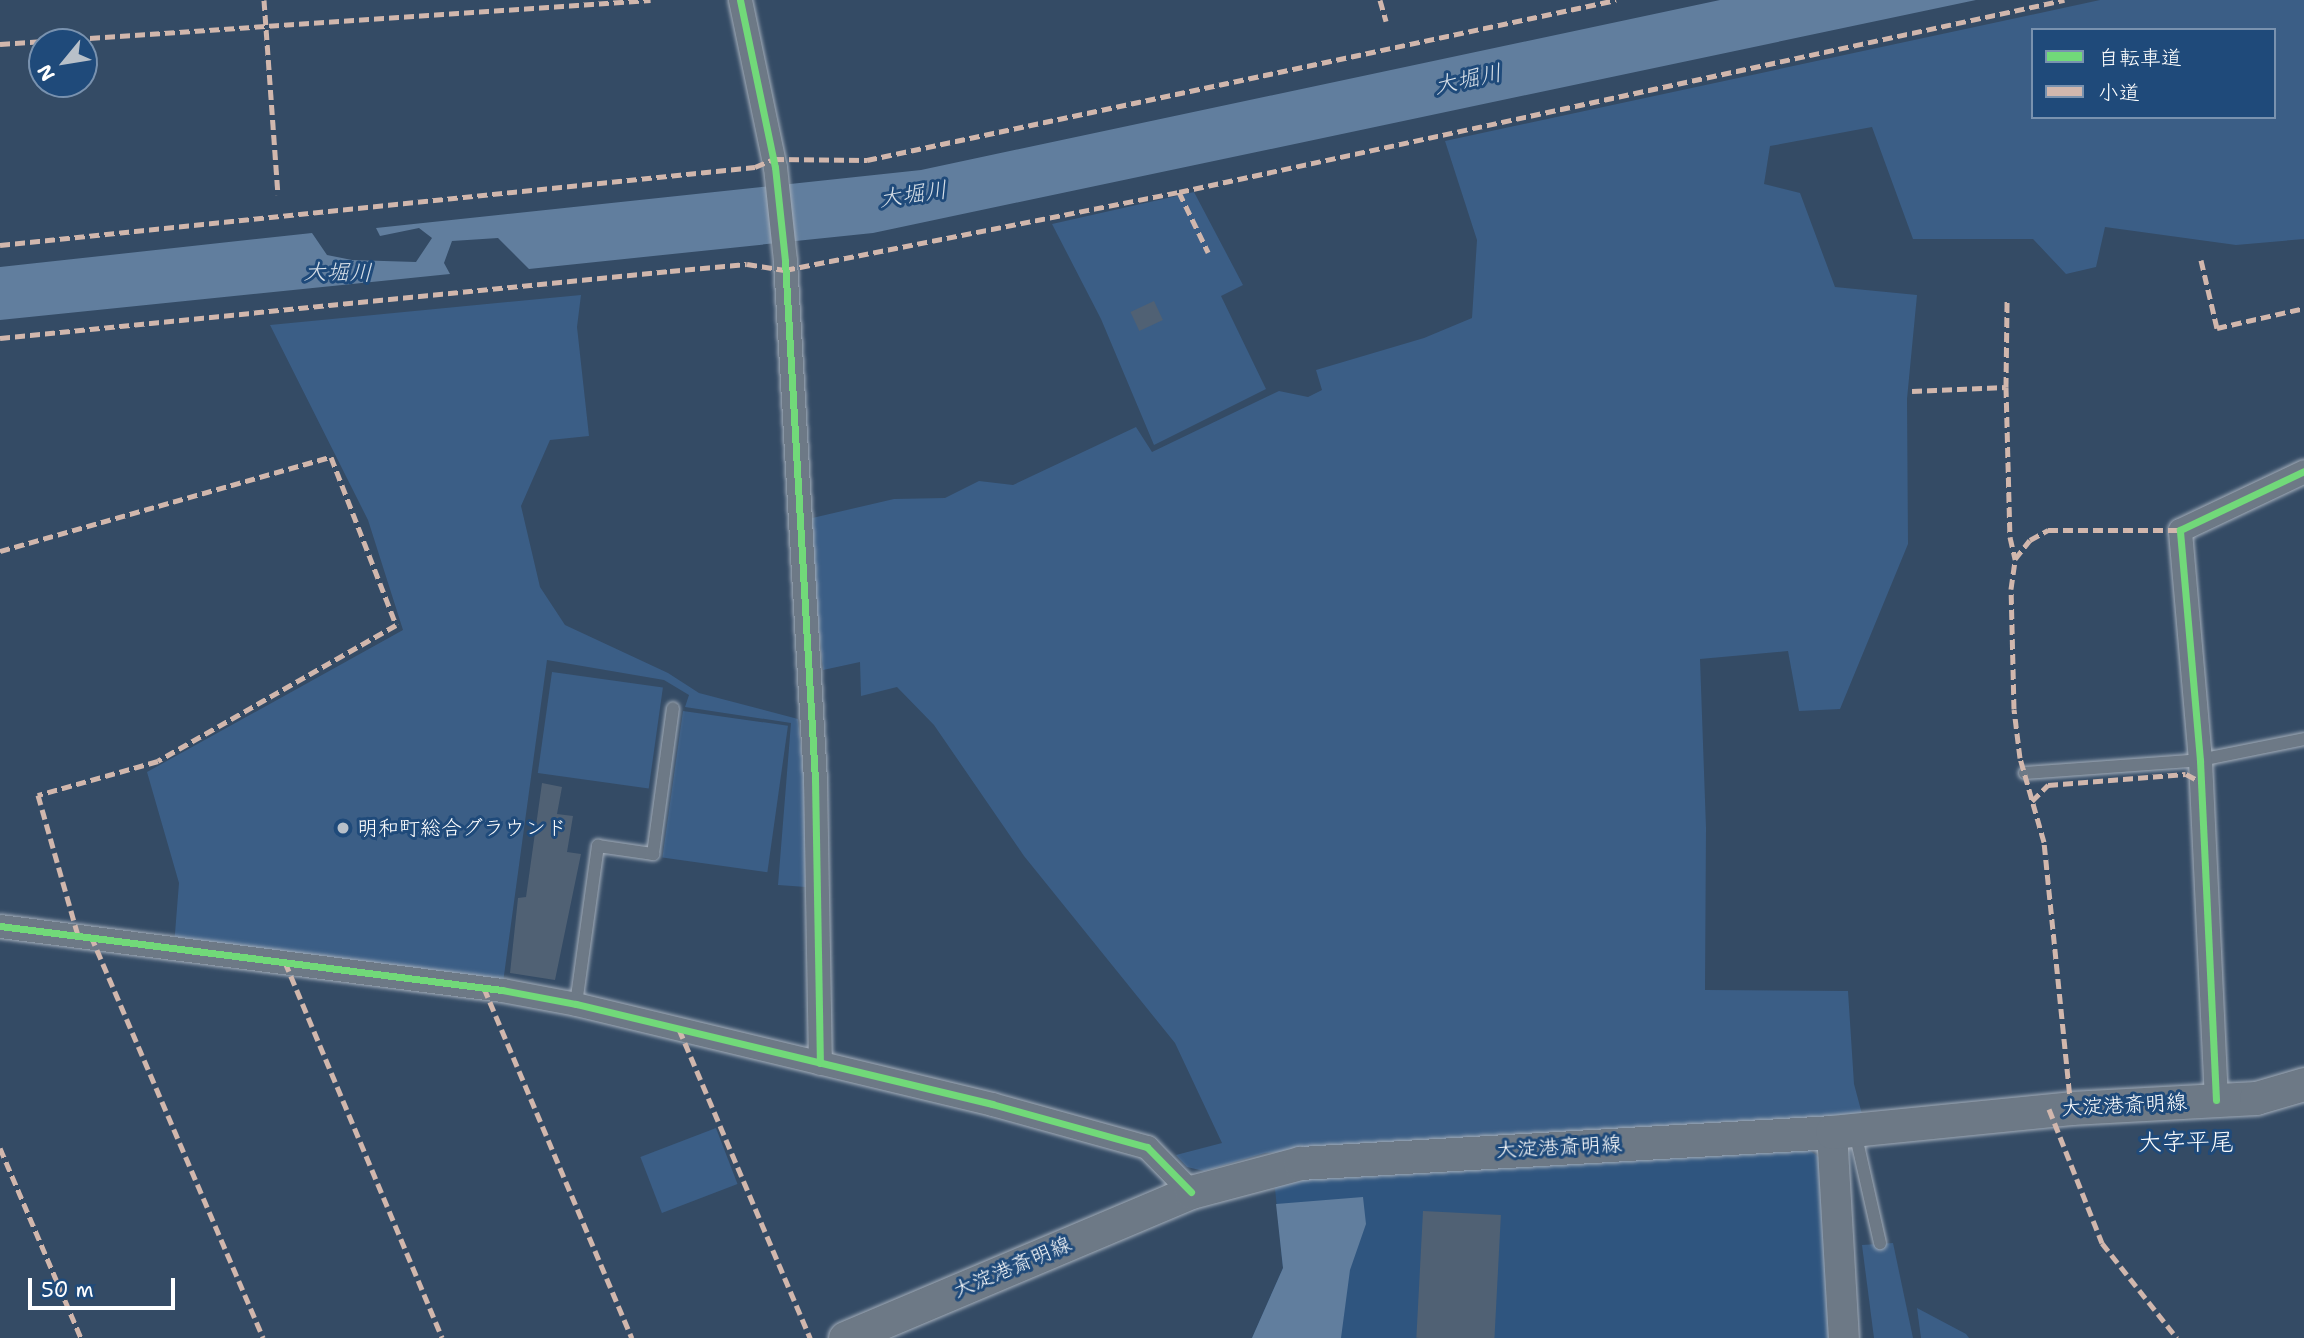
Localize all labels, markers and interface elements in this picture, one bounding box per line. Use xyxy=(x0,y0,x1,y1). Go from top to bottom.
north arrow xyxy=(28,28,98,98)
legend xyxy=(2031,28,2276,119)
text: 自転車道 xyxy=(2098,44,2182,72)
water label: 大堀川 xyxy=(1431,58,1505,100)
text: N xyxy=(32,60,61,86)
text: 小道 xyxy=(2098,79,2140,107)
water label: 大堀川 xyxy=(877,176,949,212)
water label: 大堀川 xyxy=(303,258,373,286)
place label: 明和町総合グラウンド xyxy=(357,815,567,841)
marker: 明和町総合グラウンド xyxy=(335,820,351,836)
street label: 大淀港斎明線 xyxy=(2060,1089,2188,1121)
district label: 大字平尾 xyxy=(2138,1129,2234,1157)
street label: 大淀港斎明線 xyxy=(1495,1131,1623,1163)
street label: 大淀港斎明線 xyxy=(949,1231,1075,1303)
scale bar xyxy=(32,1264,178,1308)
text: 50 m xyxy=(41,1276,94,1304)

